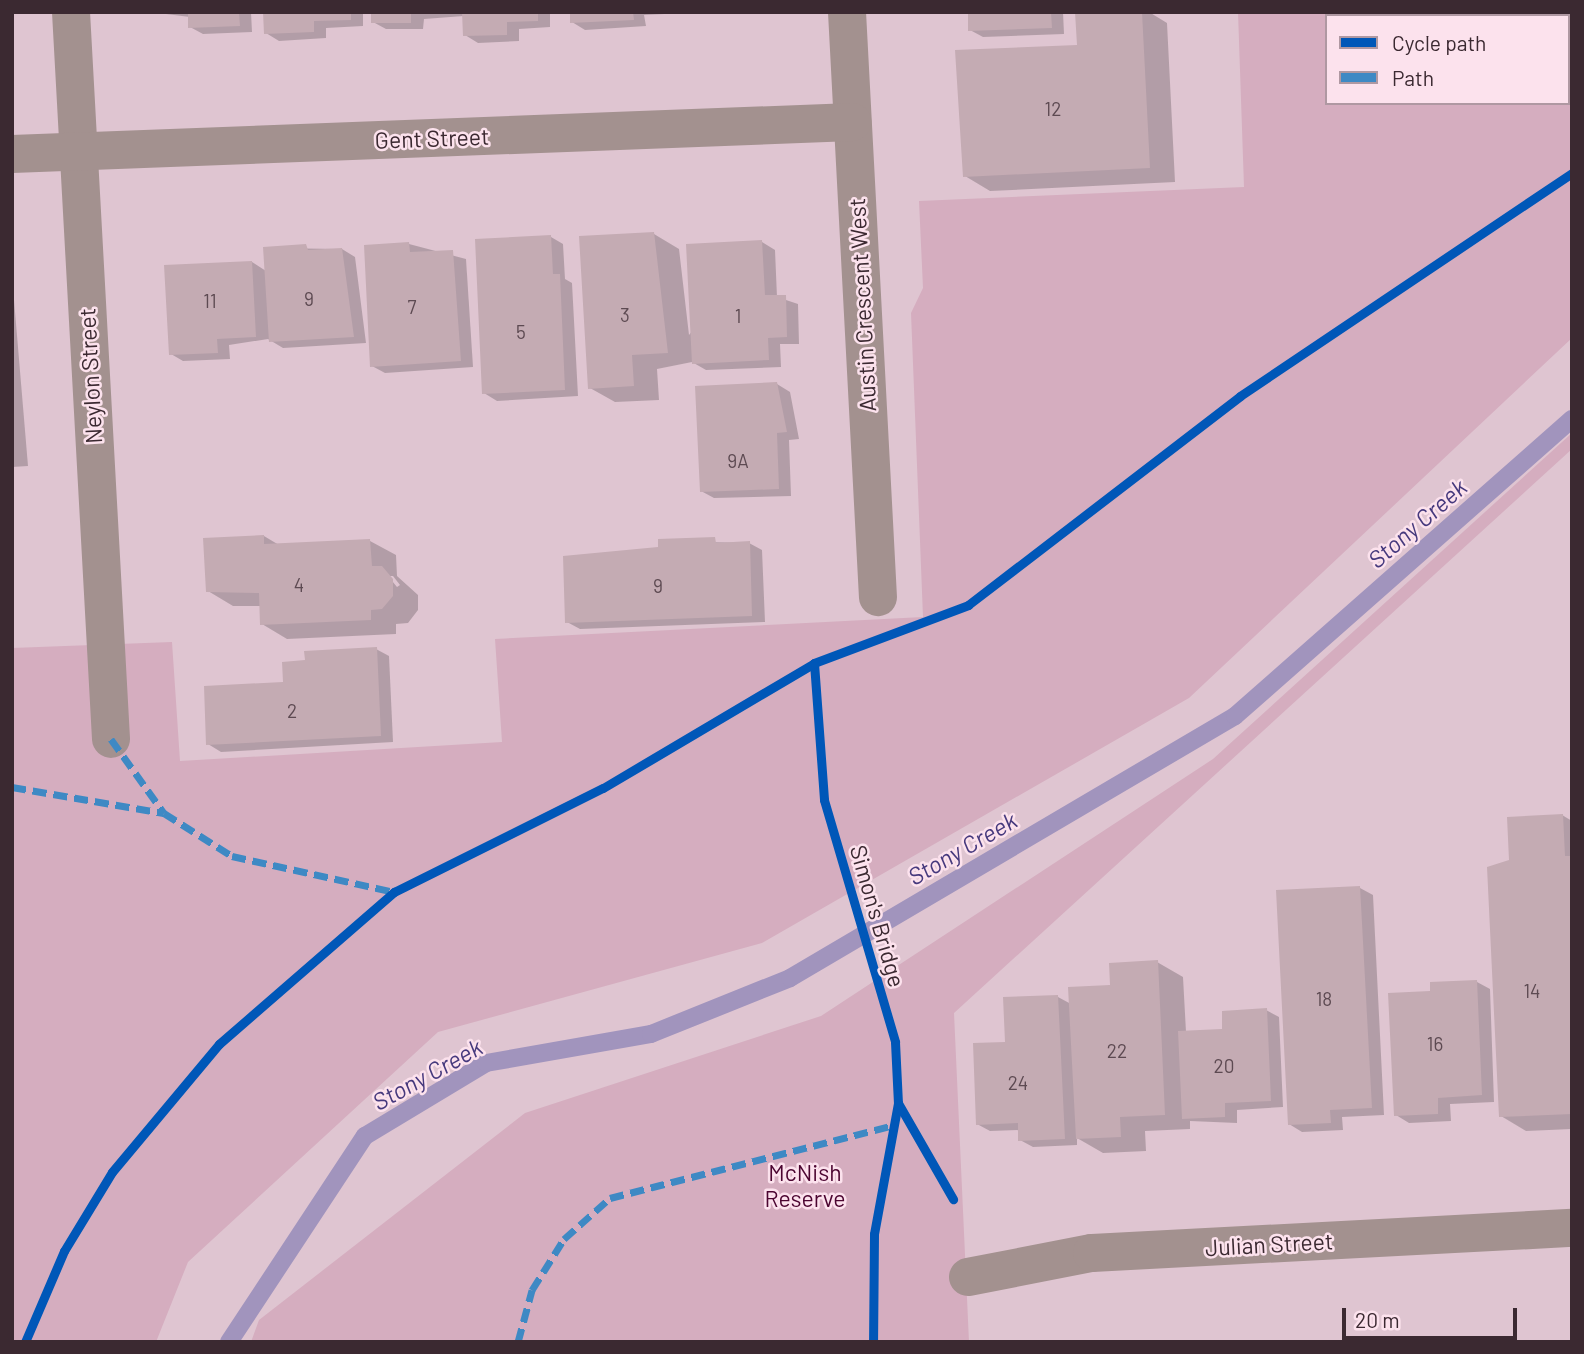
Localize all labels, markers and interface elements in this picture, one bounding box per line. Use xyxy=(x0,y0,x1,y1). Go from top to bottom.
legend xyxy=(1325,14,1570,105)
text: Cycle path xyxy=(1392,30,1486,55)
text: Path xyxy=(1392,65,1434,90)
house number: 12 xyxy=(1045,98,1061,120)
street label: Gent Street xyxy=(374,122,490,154)
street label: Austin Crescent West xyxy=(843,197,881,413)
house number: 9 xyxy=(304,288,314,310)
house number: 11 xyxy=(203,290,217,312)
house number: 7 xyxy=(408,296,416,318)
house number: 3 xyxy=(620,304,630,326)
house number: 1 xyxy=(735,305,741,327)
street label: Neylon Street xyxy=(73,307,107,445)
house number: 5 xyxy=(516,321,526,343)
house number: 9A xyxy=(727,450,749,472)
water label: Stony Creek xyxy=(1362,472,1472,574)
house number: 4 xyxy=(294,574,304,596)
house number: 9 xyxy=(653,575,663,597)
house number: 2 xyxy=(287,700,297,722)
water label: Stony Creek xyxy=(902,805,1022,891)
street label: Simon's Bridge xyxy=(845,842,911,990)
house number: 14 xyxy=(1523,980,1541,1002)
house number: 18 xyxy=(1316,988,1332,1010)
water label: Stony Creek xyxy=(367,1032,487,1116)
house number: 16 xyxy=(1427,1033,1443,1055)
house number: 22 xyxy=(1107,1040,1127,1062)
house number: 20 xyxy=(1214,1055,1234,1077)
house number: 24 xyxy=(1008,1072,1028,1094)
park label: McNish Reserve xyxy=(764,1158,846,1212)
street label: Julian Street xyxy=(1204,1227,1334,1261)
scale bar xyxy=(1346,1294,1521,1338)
text: 20 m xyxy=(1355,1307,1400,1332)

